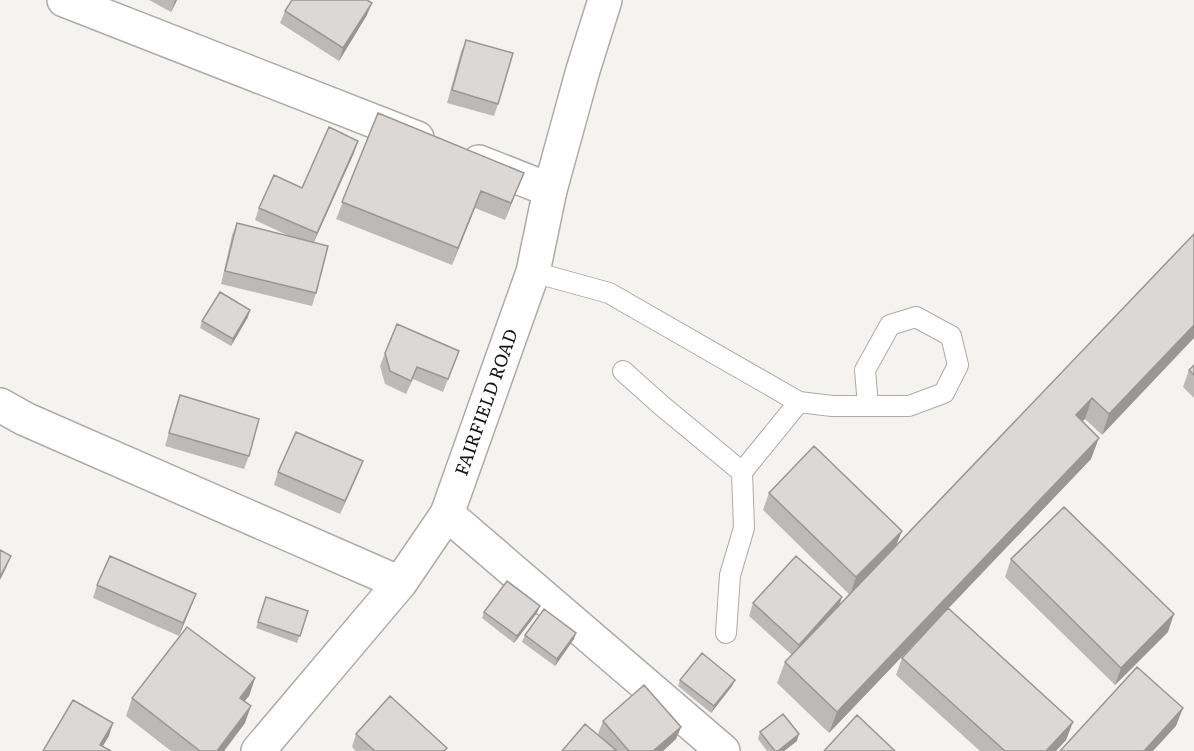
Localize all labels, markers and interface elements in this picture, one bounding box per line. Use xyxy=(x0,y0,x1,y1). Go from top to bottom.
street label: FAIRFIELD ROAD xyxy=(447,325,524,479)

